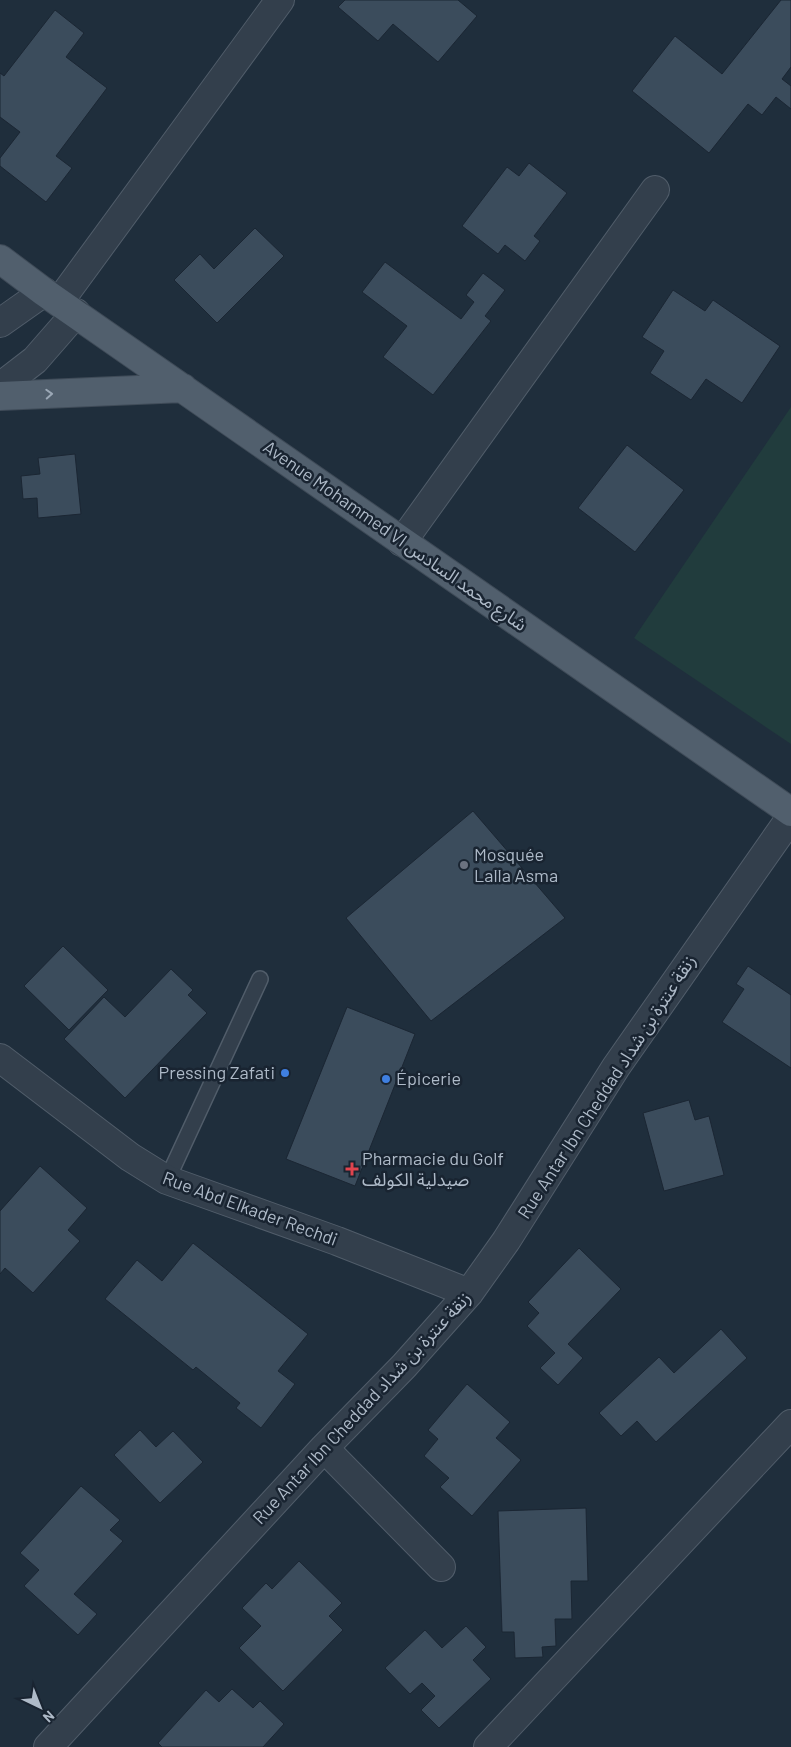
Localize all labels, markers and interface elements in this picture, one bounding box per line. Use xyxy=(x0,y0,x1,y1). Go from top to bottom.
one-way arrow xyxy=(45,389,53,399)
street label: Avenue Mohammed VI شارع محمد السادس xyxy=(257,435,532,638)
place label: Mosquée Lalla Asma xyxy=(474,843,558,886)
marker: Mosquée Lalla Asma xyxy=(458,859,470,871)
street label: Rue Antar Ibn Cheddad زنقة عنترة بن شداد xyxy=(512,950,701,1223)
place label: Pressing Zafati xyxy=(159,1061,275,1083)
marker: Pressing Zafati xyxy=(279,1067,291,1079)
place label: Épicerie xyxy=(396,1067,461,1089)
marker: Épicerie xyxy=(380,1073,392,1085)
place label: Pharmacie du Golf صيدلية الكولف xyxy=(362,1147,504,1191)
marker: Pharmacie du Golf صيدلية الكولف xyxy=(346,1163,358,1175)
street label: Rue Abd Elkader Rechdi xyxy=(160,1166,341,1250)
street label: Rue Antar Ibn Cheddad زنقة عنترة بن شداد xyxy=(247,1286,476,1529)
north arrow xyxy=(15,1682,65,1732)
text: N xyxy=(40,1707,58,1726)

